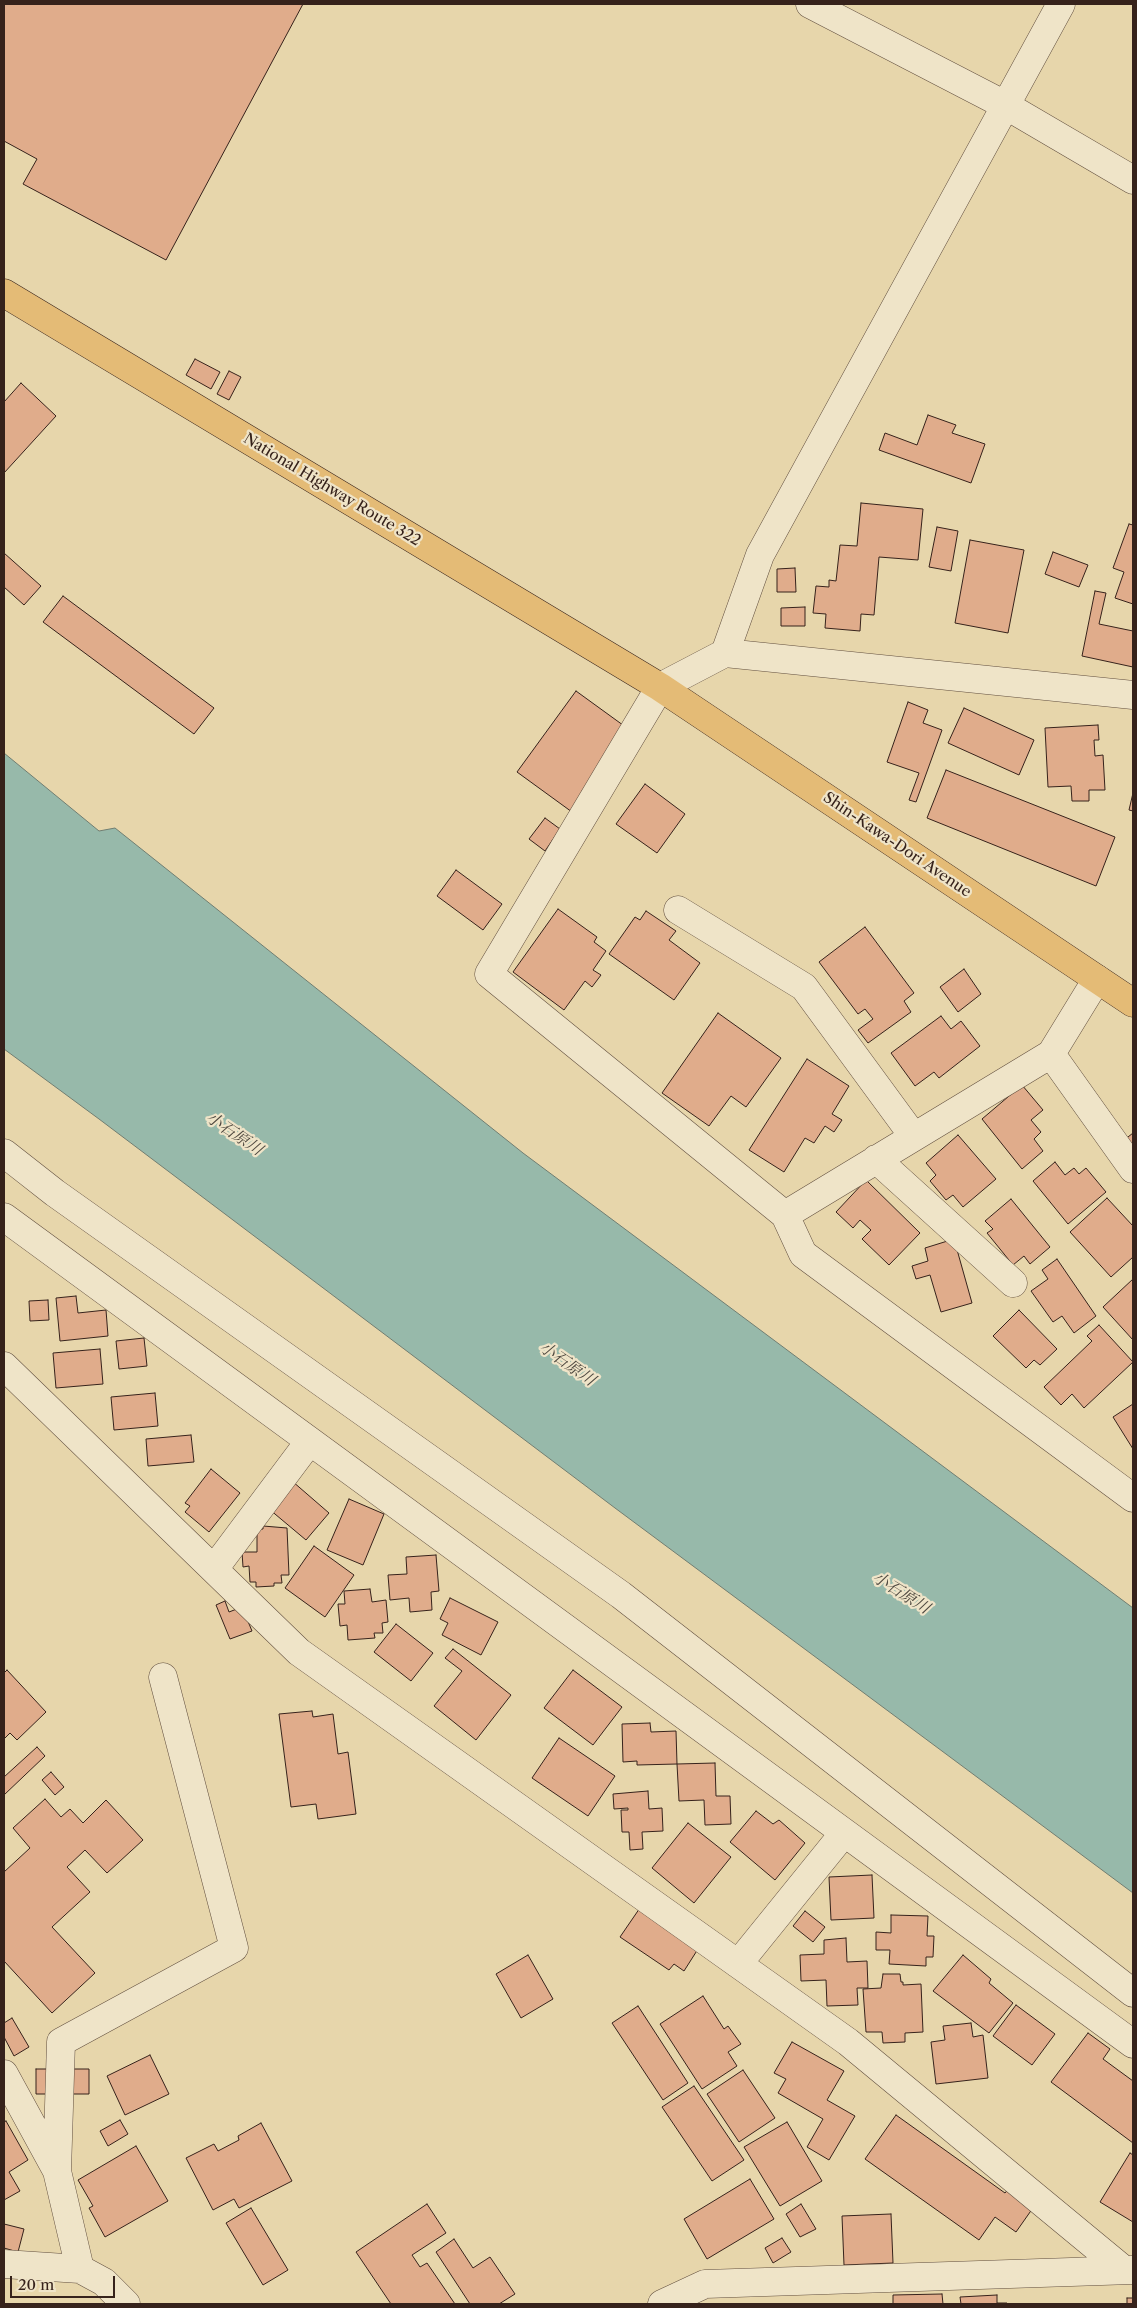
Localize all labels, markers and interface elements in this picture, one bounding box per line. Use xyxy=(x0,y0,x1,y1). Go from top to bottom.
street label: National Highway Route 322 xyxy=(240,430,424,550)
street label: Shin-Kawa-Dori Avenue xyxy=(820,789,974,901)
water label: 小石原川 xyxy=(202,1108,266,1160)
water label: 小石原川 xyxy=(535,1338,599,1390)
water label: 小石原川 xyxy=(869,1568,933,1618)
scale bar xyxy=(12,2266,118,2298)
text: 20 m xyxy=(18,2275,54,2294)

